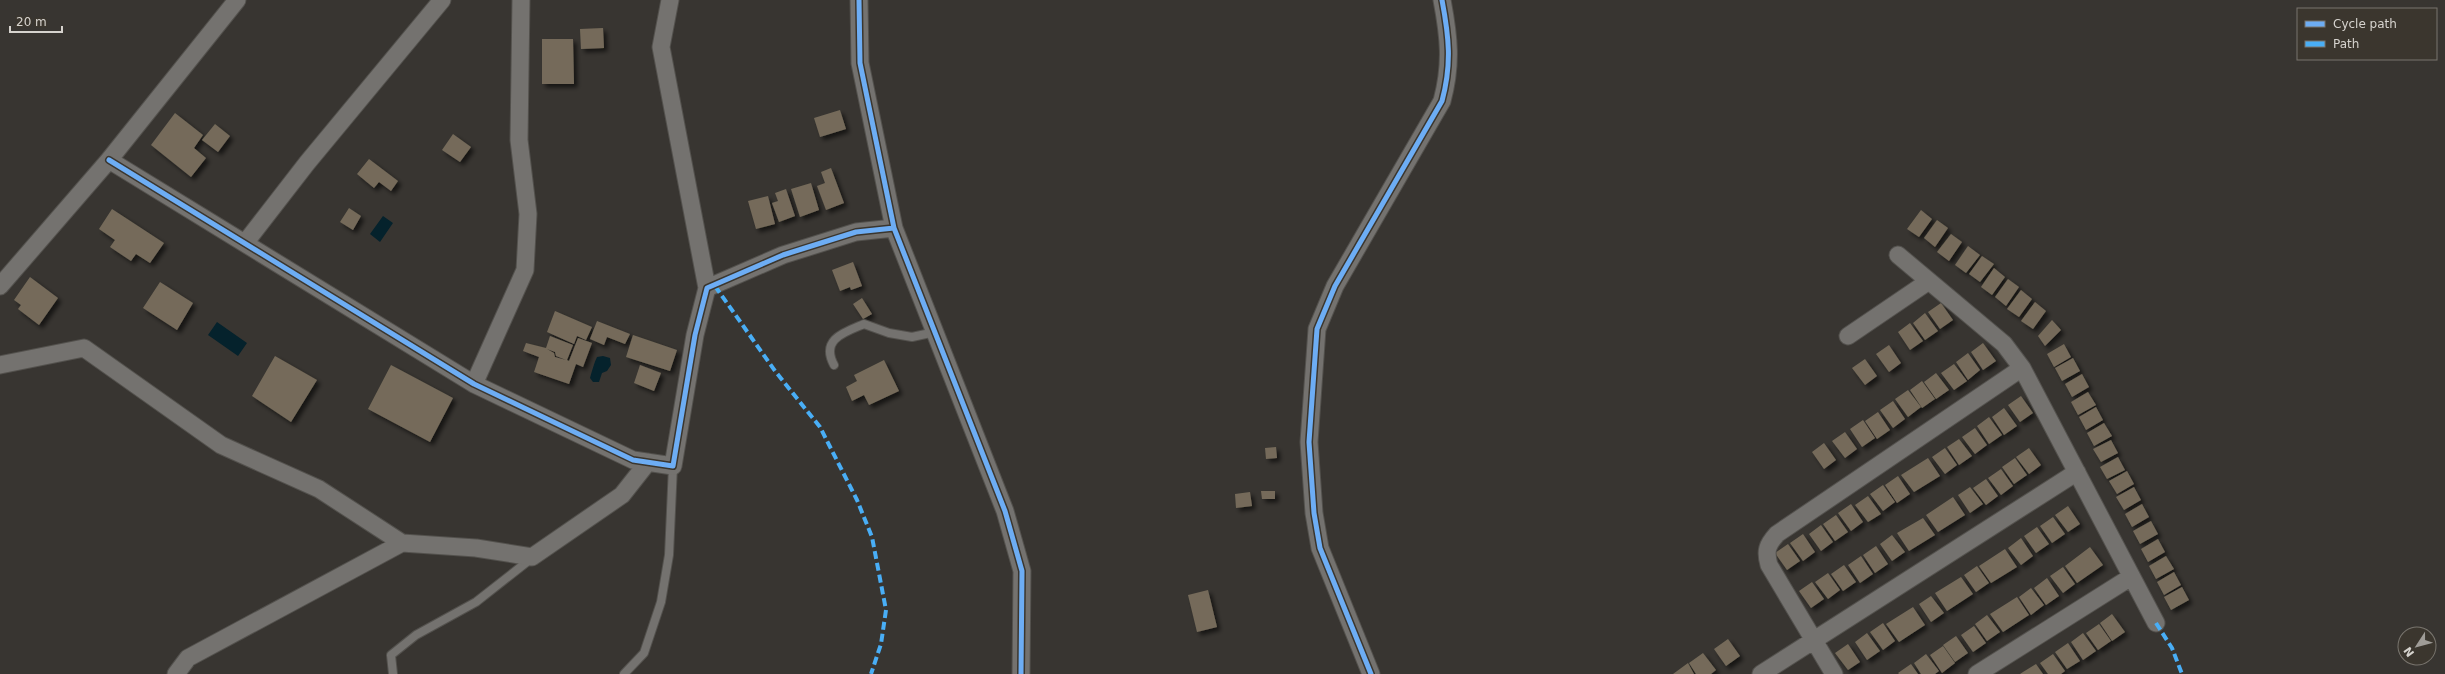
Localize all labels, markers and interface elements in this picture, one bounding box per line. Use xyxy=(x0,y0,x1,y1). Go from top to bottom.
scale bar xyxy=(10,8,62,34)
legend xyxy=(2297,8,2437,60)
text: 20 m xyxy=(16,15,47,29)
text: Cycle path xyxy=(2333,17,2397,31)
text: Path xyxy=(2333,37,2359,51)
north arrow xyxy=(2397,626,2437,666)
text: N xyxy=(2401,644,2417,659)

